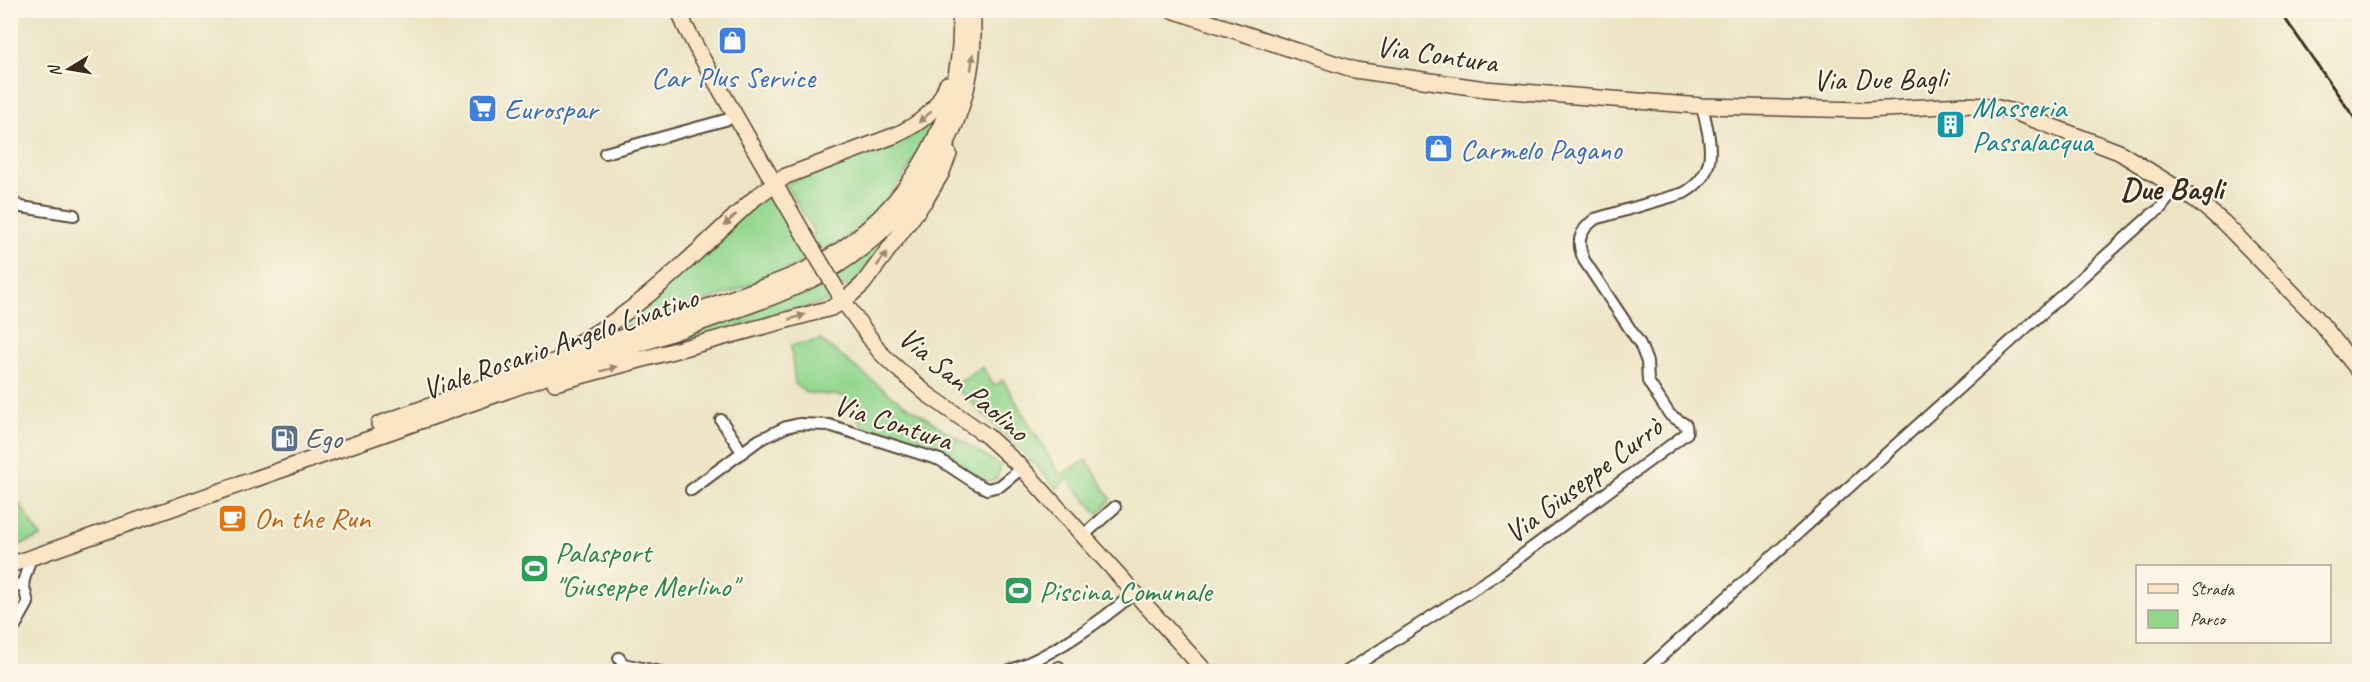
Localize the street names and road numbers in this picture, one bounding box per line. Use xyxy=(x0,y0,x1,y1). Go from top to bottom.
street label: Via Contura xyxy=(1374,27,1502,82)
street label: Via Due Bagli xyxy=(1813,59,1951,99)
street label: Viale Rosario Angelo Livatino xyxy=(417,278,704,408)
street label: Via San Paolino xyxy=(891,318,1038,451)
street label: Via Contura xyxy=(829,385,959,460)
street label: Via Giuseppe Currò xyxy=(1496,407,1671,552)

